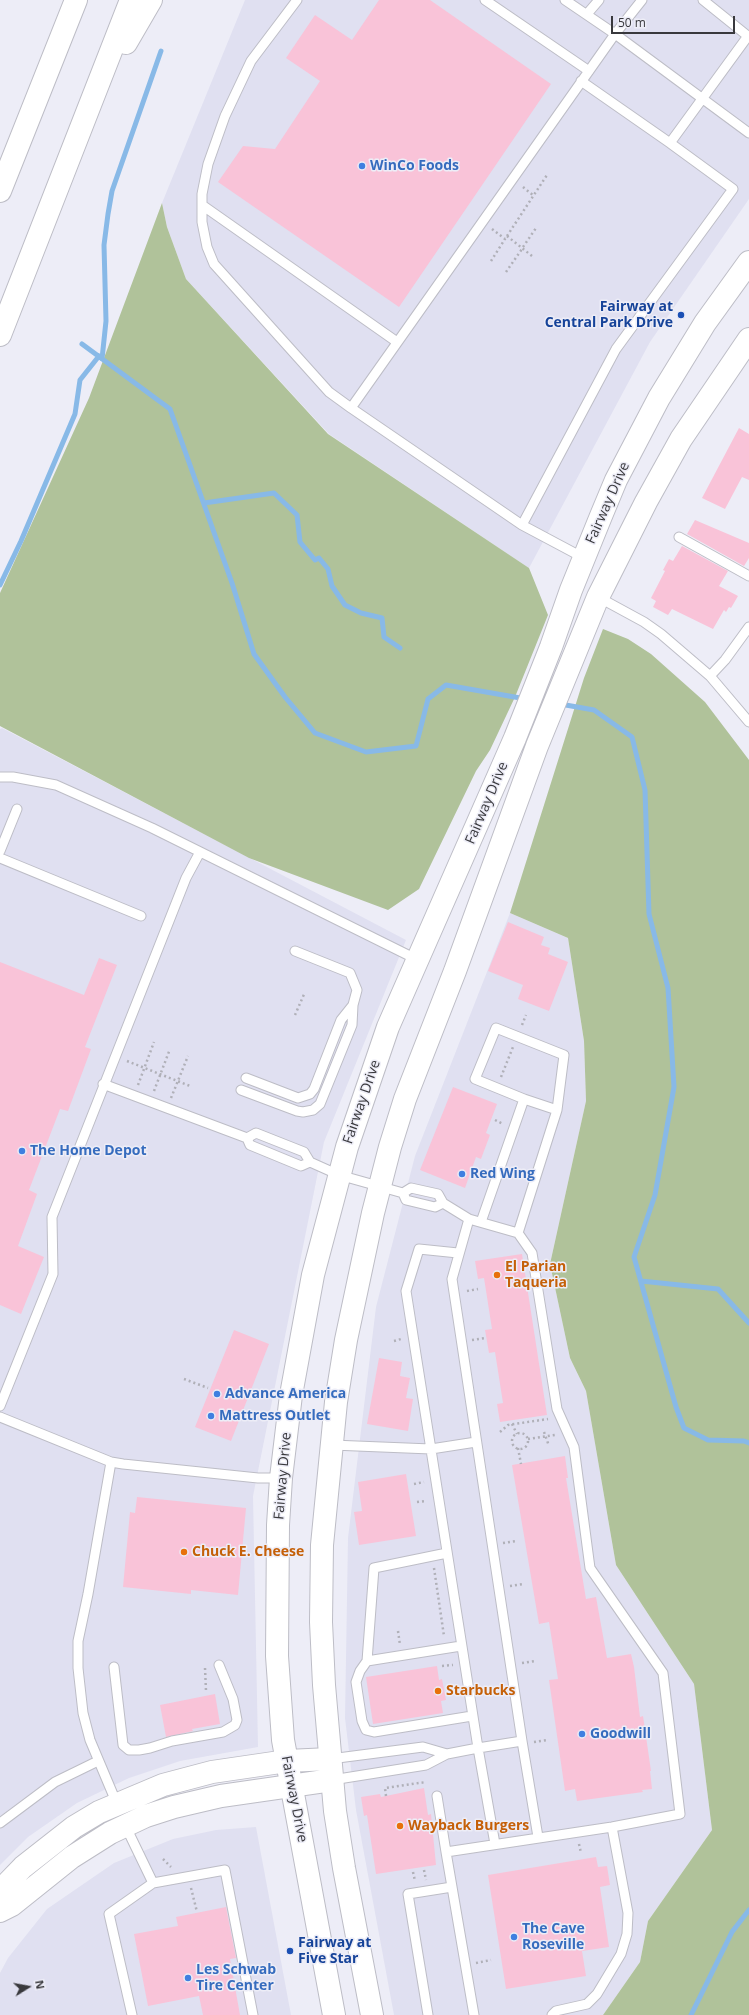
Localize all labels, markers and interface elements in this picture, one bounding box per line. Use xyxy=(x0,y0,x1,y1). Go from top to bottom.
scale bar xyxy=(613,8,737,34)
text: 50 m xyxy=(618,14,646,31)
place label: WinCo Foods xyxy=(370,158,459,174)
marker: WinCo Foods xyxy=(357,161,367,171)
place label: Fairway at Central Park Drive xyxy=(545,299,673,332)
marker: Fairway at Central Park Drive xyxy=(676,310,686,320)
street label: Fairway Drive xyxy=(582,459,634,547)
street label: Fairway Drive xyxy=(462,759,512,847)
street label: Fairway Drive xyxy=(340,1058,384,1146)
place label: The Home Depot xyxy=(30,1143,146,1159)
marker: The Home Depot xyxy=(17,1146,27,1156)
place label: Red Wing xyxy=(470,1166,535,1182)
marker: Red Wing xyxy=(457,1169,467,1179)
place label: El Parian Taqueria xyxy=(505,1259,567,1292)
marker: El Parian Taqueria xyxy=(492,1270,502,1280)
place label: Advance America xyxy=(225,1386,346,1402)
marker: Advance America xyxy=(212,1389,222,1399)
place label: Mattress Outlet xyxy=(219,1408,330,1424)
marker: Mattress Outlet xyxy=(206,1411,216,1421)
street label: Fairway Drive xyxy=(271,1432,295,1520)
place label: Chuck E. Cheese xyxy=(192,1544,304,1560)
marker: Chuck E. Cheese xyxy=(179,1547,189,1557)
place label: Starbucks xyxy=(446,1683,516,1699)
marker: Starbucks xyxy=(433,1686,443,1696)
place label: Goodwill xyxy=(590,1726,651,1742)
marker: Goodwill xyxy=(577,1729,587,1739)
street label: Fairway Drive xyxy=(277,1754,311,1844)
place label: Wayback Burgers xyxy=(408,1818,529,1834)
marker: Wayback Burgers xyxy=(395,1821,405,1831)
place label: The Cave Roseville xyxy=(522,1921,585,1954)
marker: The Cave Roseville xyxy=(509,1932,519,1942)
place label: Fairway at Five Star xyxy=(298,1935,371,1968)
marker: Fairway at Five Star xyxy=(285,1946,295,1956)
place label: Les Schwab Tire Center xyxy=(196,1962,276,1994)
north arrow xyxy=(8,1967,48,2007)
marker: Les Schwab Tire Center xyxy=(183,1973,193,1983)
text: N xyxy=(32,1979,48,1990)

